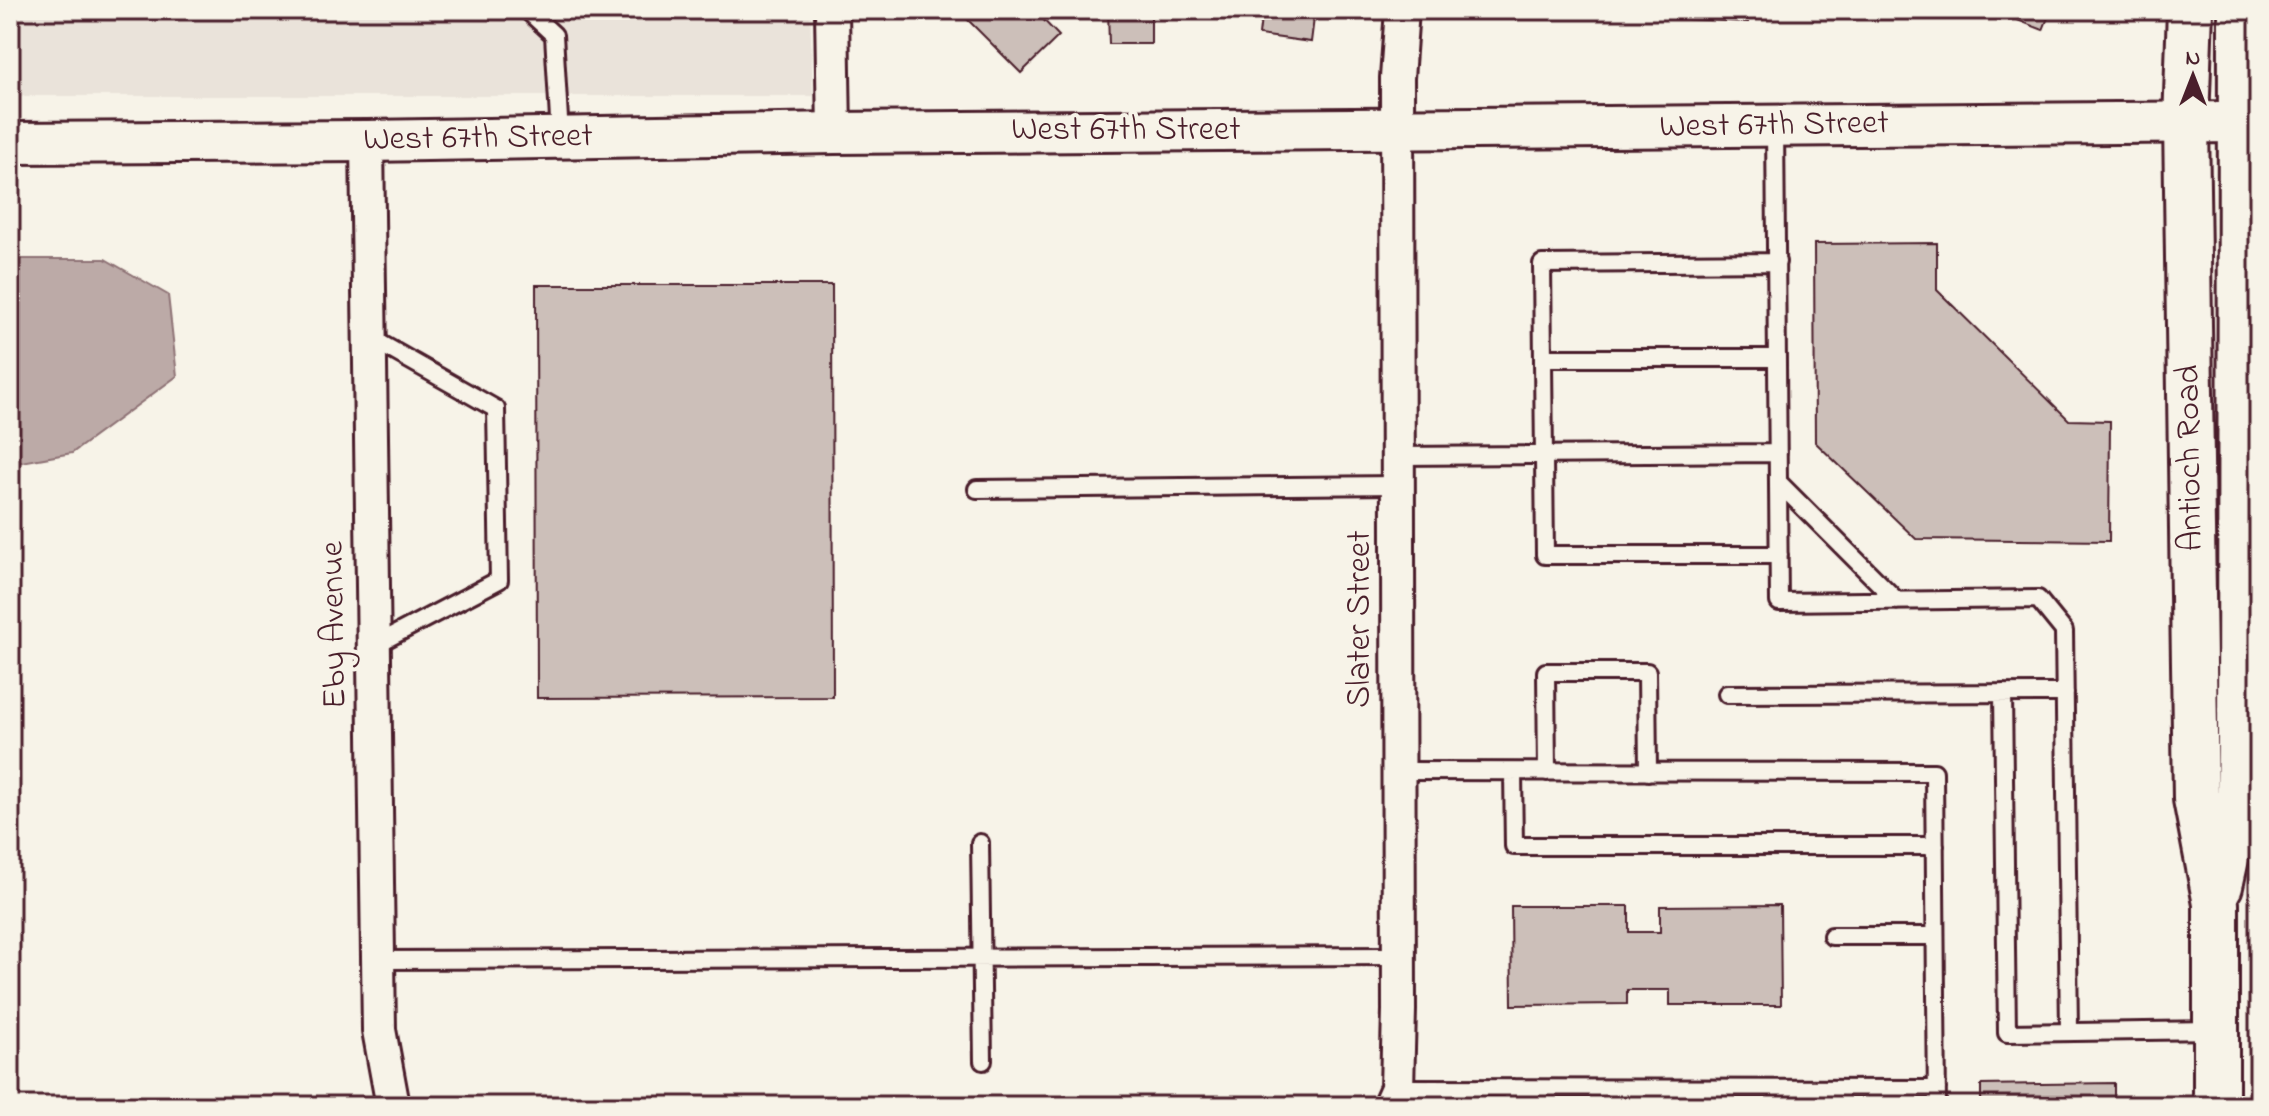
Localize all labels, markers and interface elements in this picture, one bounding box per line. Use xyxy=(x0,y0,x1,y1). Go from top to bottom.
north arrow xyxy=(2153,36,2233,116)
text: N xyxy=(2186,43,2200,75)
street label: West 67th Street xyxy=(1659,99,1889,153)
street label: West 67th Street xyxy=(1011,106,1241,156)
street label: West 67th Street xyxy=(363,112,593,166)
street label: Antioch Road xyxy=(2164,364,2218,552)
street label: Slater Street xyxy=(1336,530,1386,708)
street label: Eby Avenue xyxy=(309,540,361,709)

